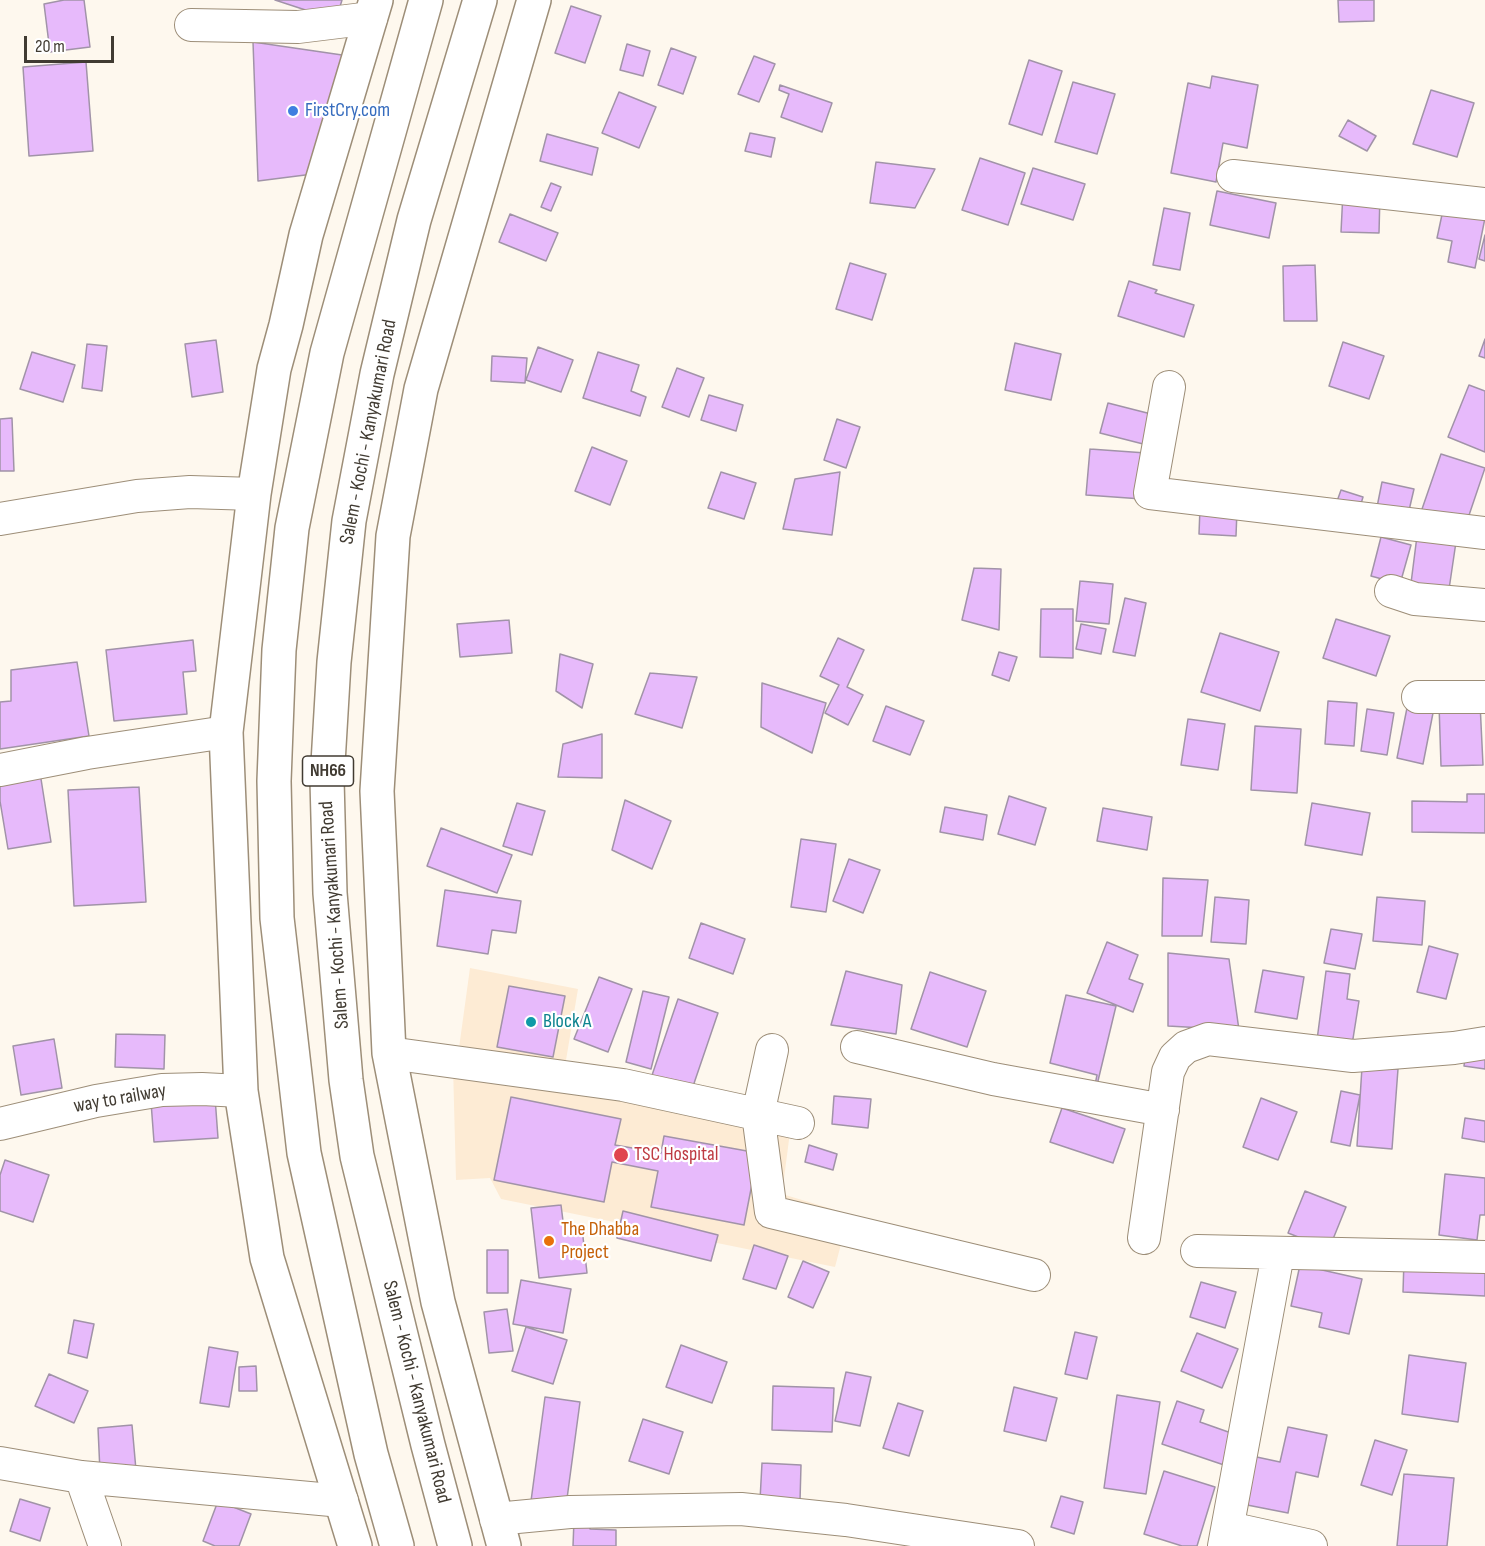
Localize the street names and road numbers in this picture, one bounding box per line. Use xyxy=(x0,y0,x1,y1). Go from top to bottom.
street label: Salem - Kochi - Kanyakumari Road xyxy=(335,318,403,546)
road number: NH66 xyxy=(302,756,354,786)
street label: Salem - Kochi - Kanyakumari Road xyxy=(315,800,355,1030)
street label: way to railway xyxy=(72,1079,168,1119)
street label: Salem - Kochi - Kanyakumari Road xyxy=(377,1278,455,1506)

